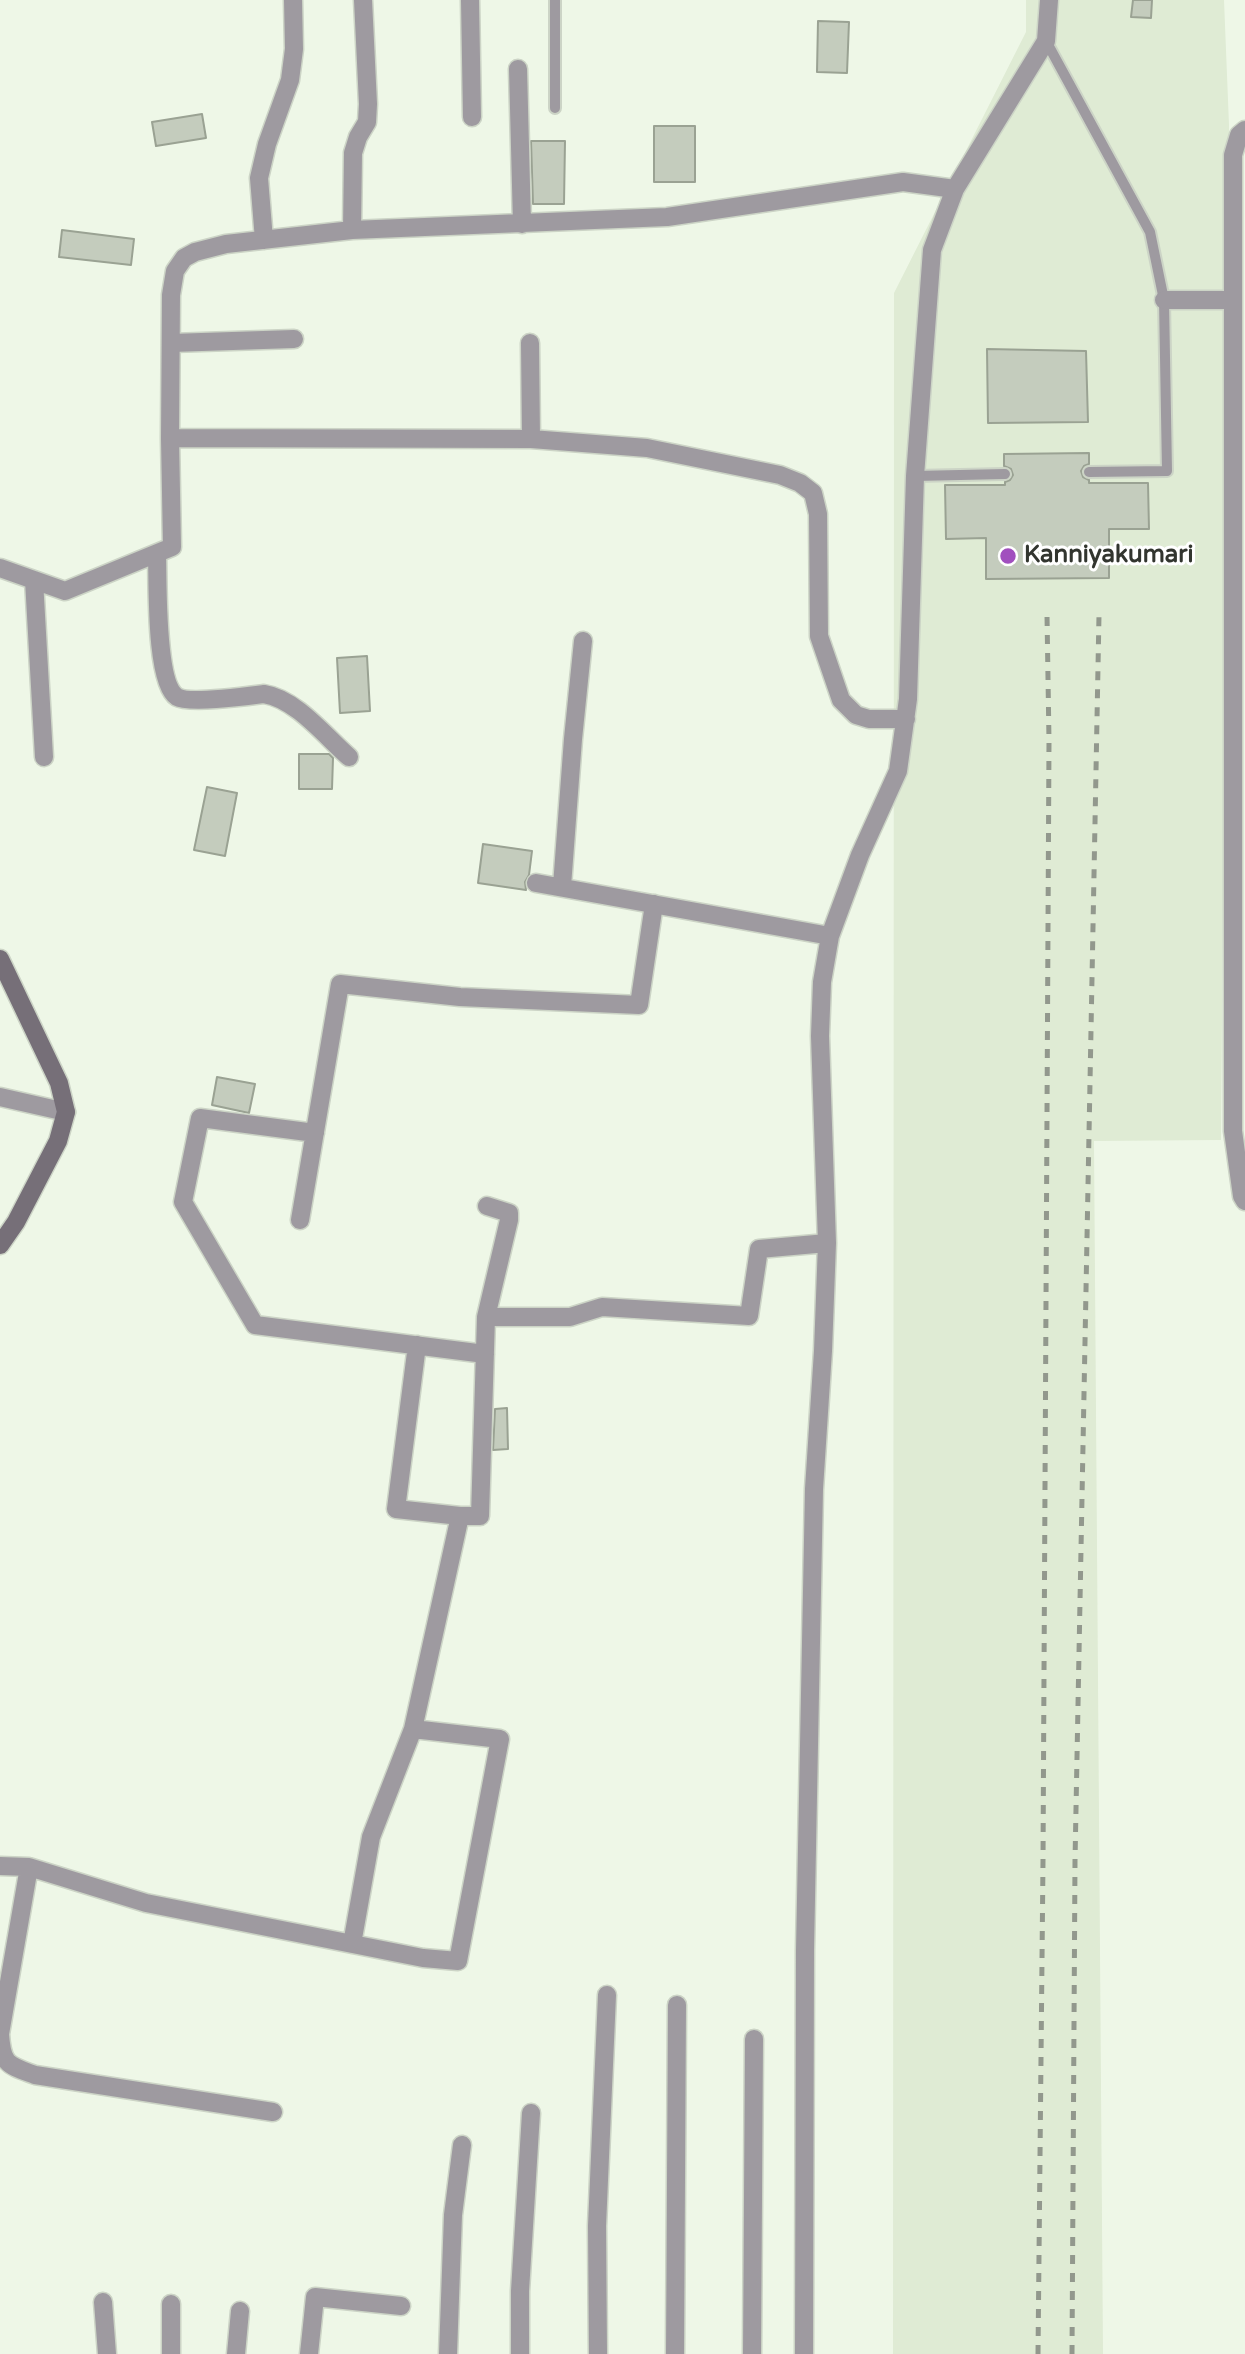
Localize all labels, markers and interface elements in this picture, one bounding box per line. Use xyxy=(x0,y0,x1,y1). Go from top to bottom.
place label: Kanniyakumari xyxy=(1024,542,1193,570)
marker: Kanniyakumari xyxy=(998,546,1018,566)

